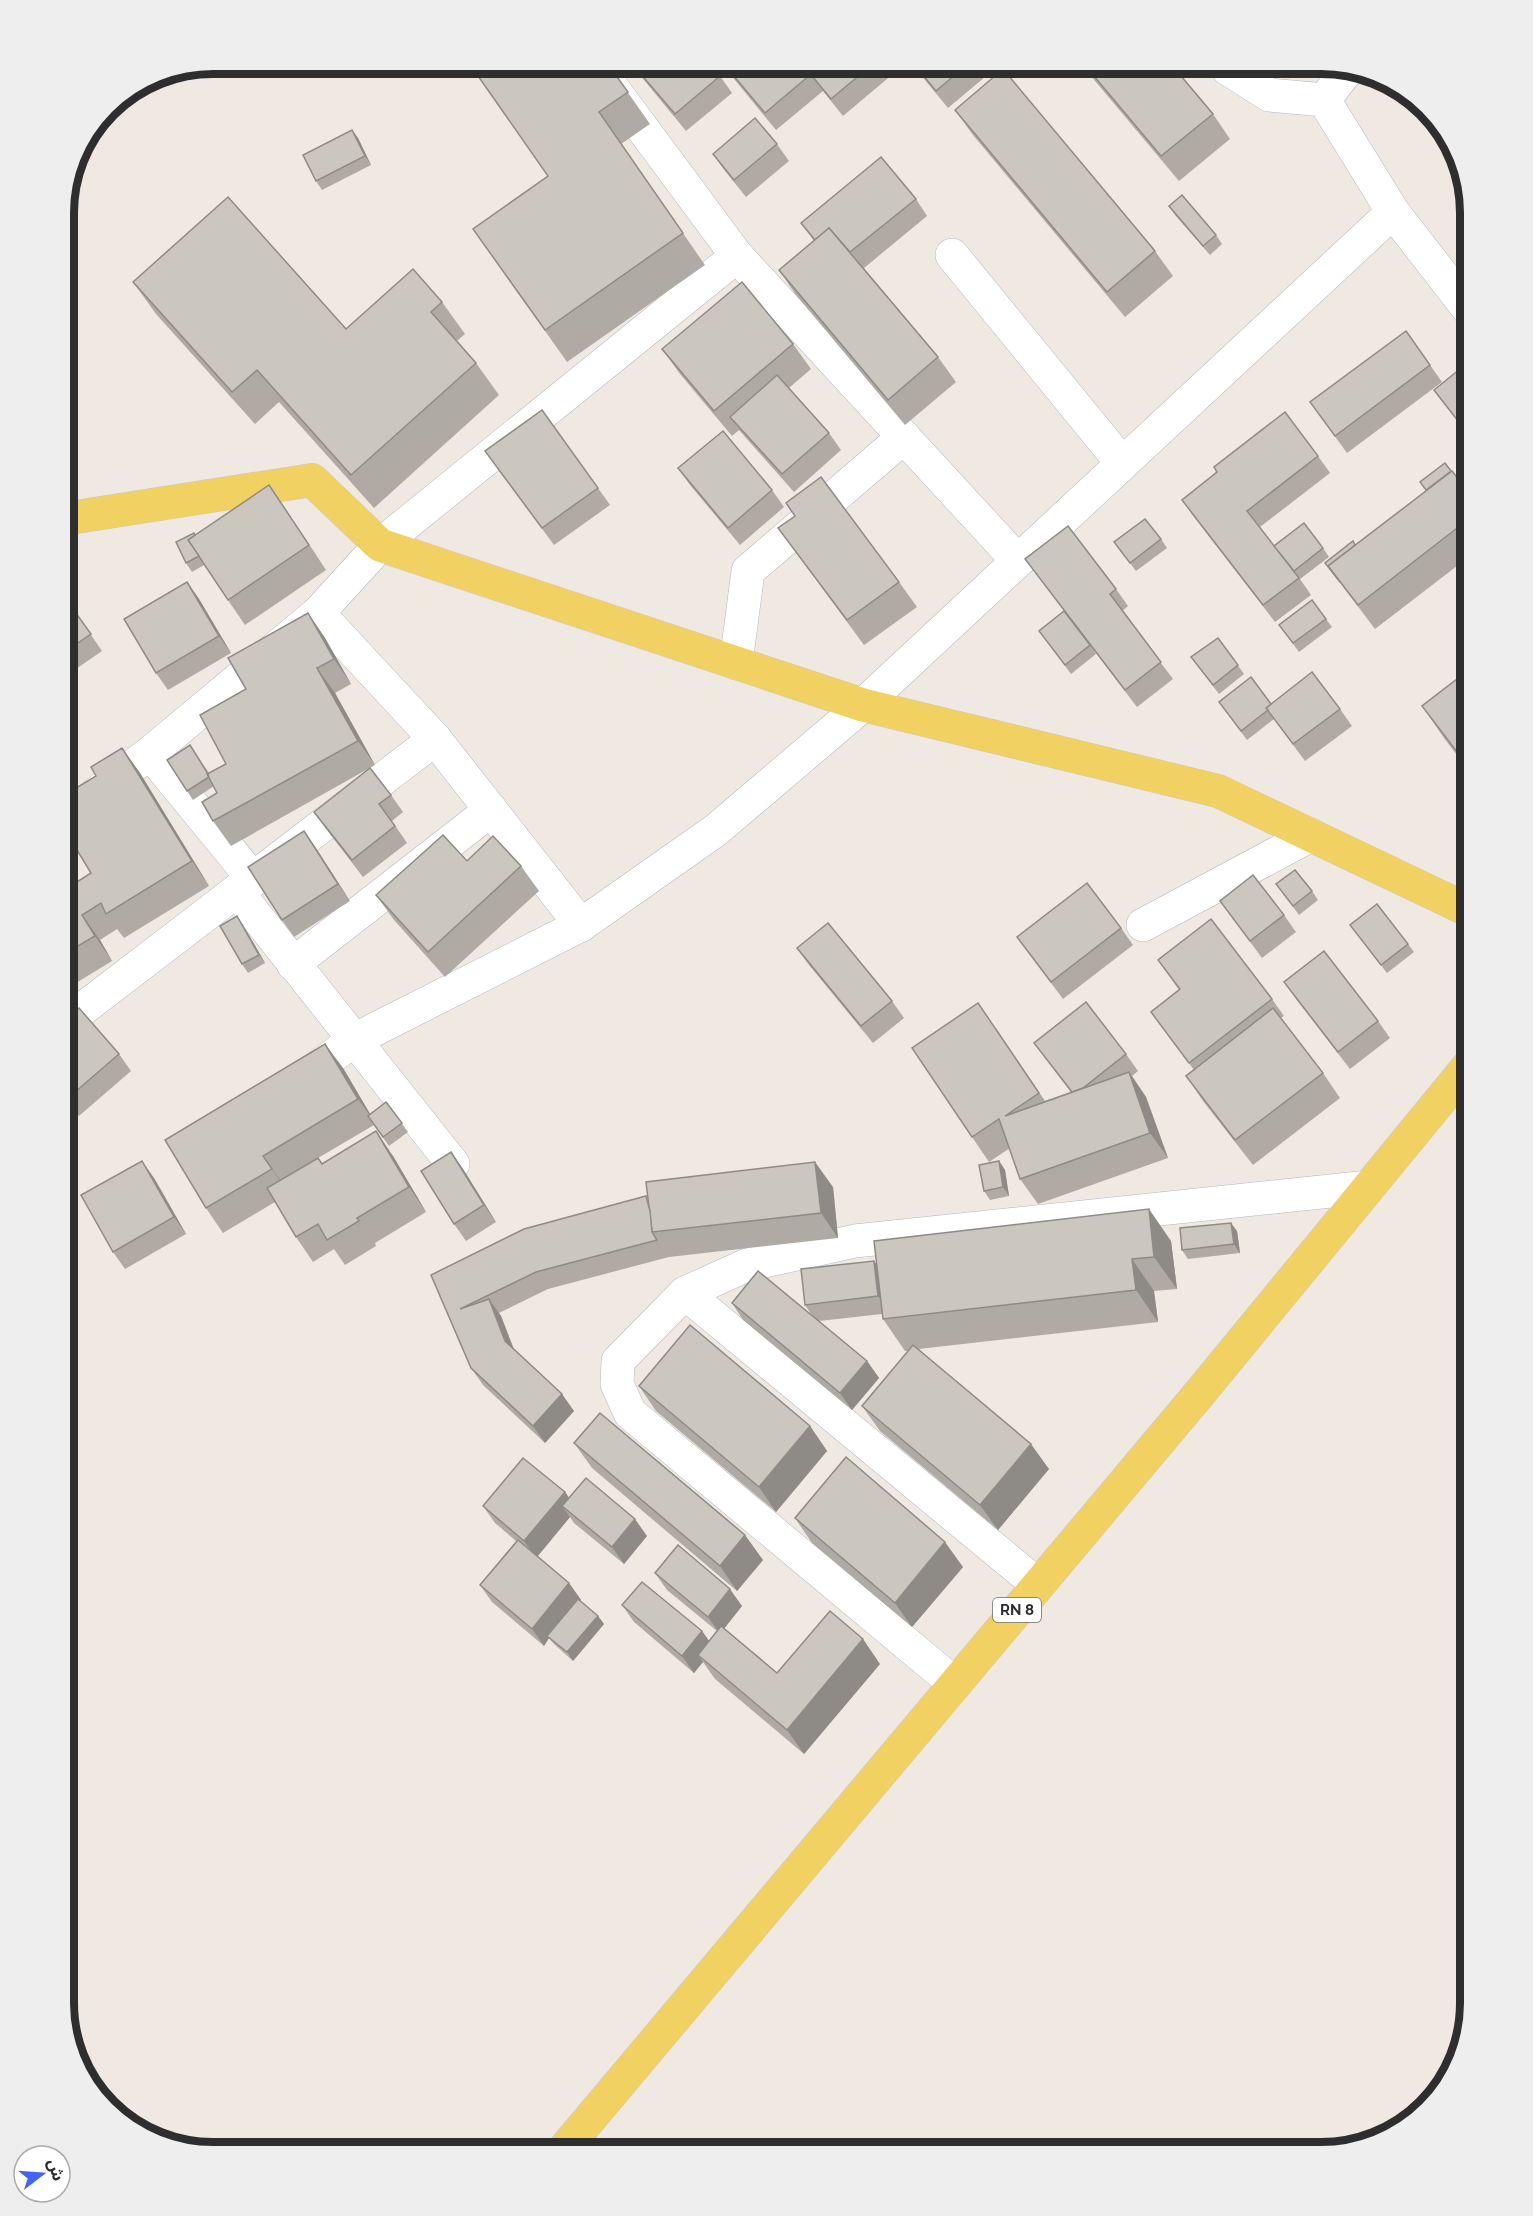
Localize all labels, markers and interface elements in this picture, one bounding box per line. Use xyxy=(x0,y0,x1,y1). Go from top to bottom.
road number: RN 8 xyxy=(993,1598,1041,1622)
north arrow xyxy=(12,2144,72,2204)
text: ش xyxy=(44,2157,68,2183)

